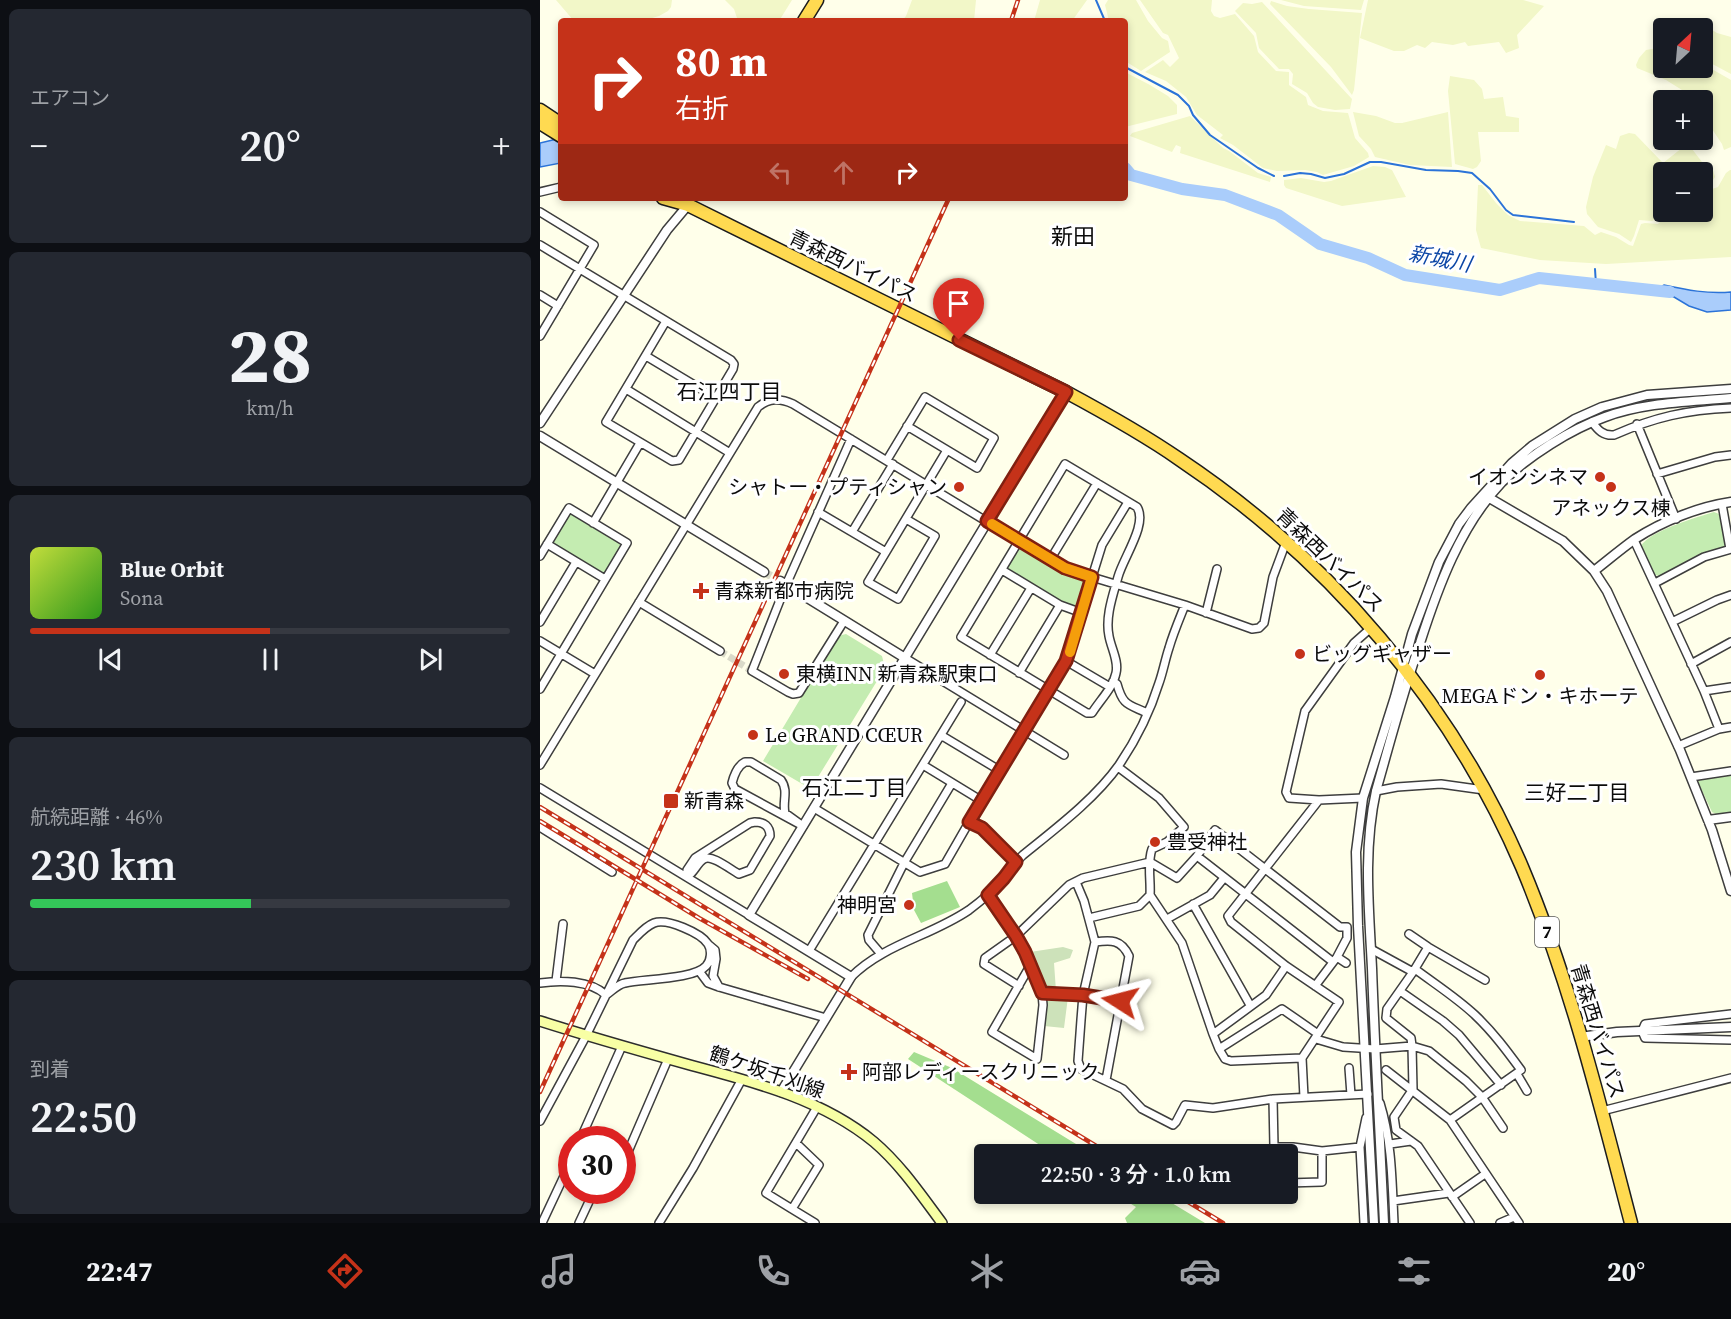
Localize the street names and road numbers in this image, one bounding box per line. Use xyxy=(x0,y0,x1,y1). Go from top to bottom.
street label: 青森西バイパス xyxy=(784,223,922,309)
street label: 青森西バイパス xyxy=(1270,501,1390,619)
road number: 7 xyxy=(1535,917,1559,947)
street label: 青森西バイパス xyxy=(1564,960,1632,1102)
street label: 鶴ケ坂千刈線 xyxy=(706,1039,828,1105)

